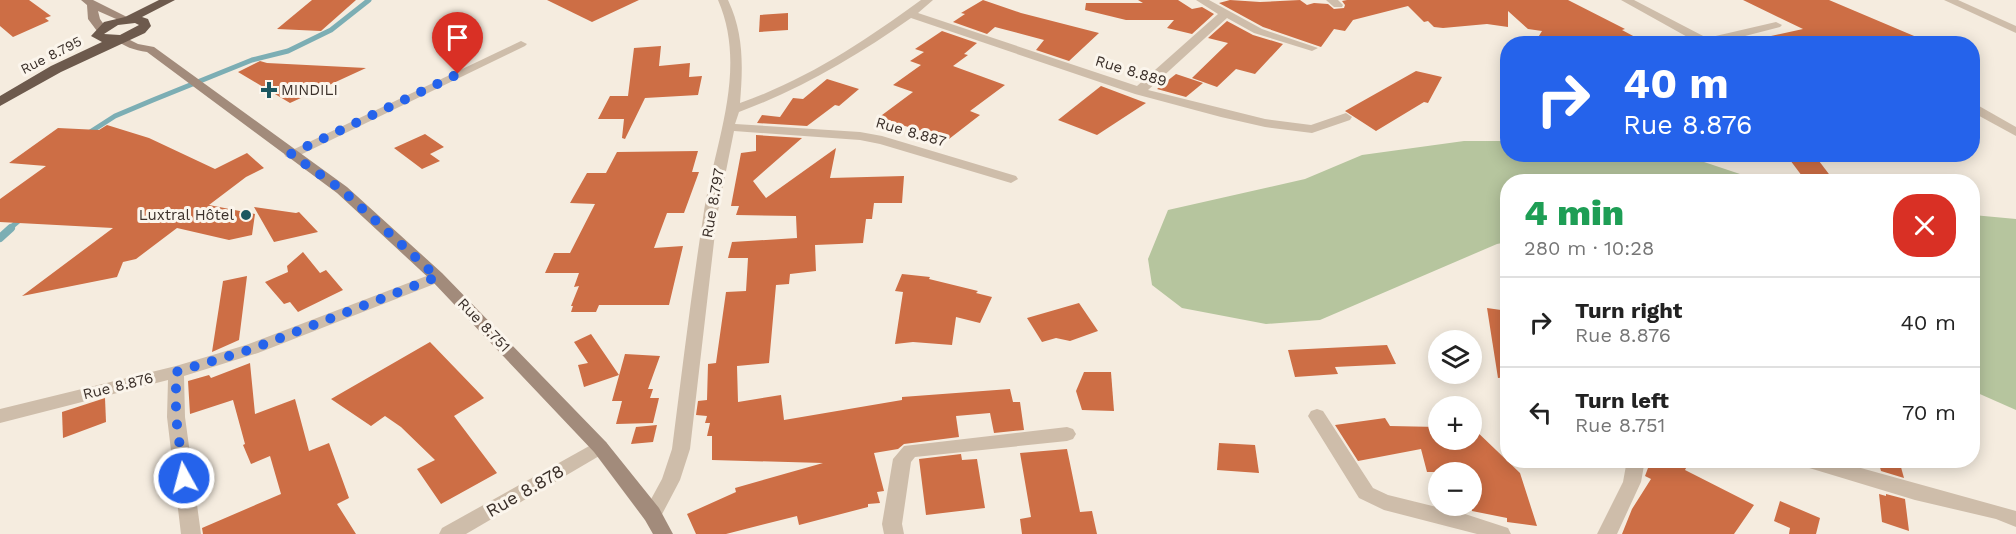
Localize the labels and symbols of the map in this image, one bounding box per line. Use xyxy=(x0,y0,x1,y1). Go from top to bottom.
pin xyxy=(432,12,483,74)
street label: Rue 8.795 xyxy=(18,33,84,77)
street label: Rue 8.889 xyxy=(1093,52,1169,90)
place label: MINDILI xyxy=(281,81,338,99)
marker: MINDILI xyxy=(262,83,276,97)
street label: Rue 8.887 xyxy=(874,113,948,151)
street label: Rue 8.797 xyxy=(698,167,728,239)
place label: Luxtral Hôtel xyxy=(139,206,234,224)
marker: Luxtral Hôtel xyxy=(239,208,253,222)
street label: Rue 8.751 xyxy=(454,294,514,356)
street label: Rue 8.876 xyxy=(81,369,155,403)
position arrow xyxy=(152,446,216,510)
street label: Rue 8.878 xyxy=(482,460,567,521)

